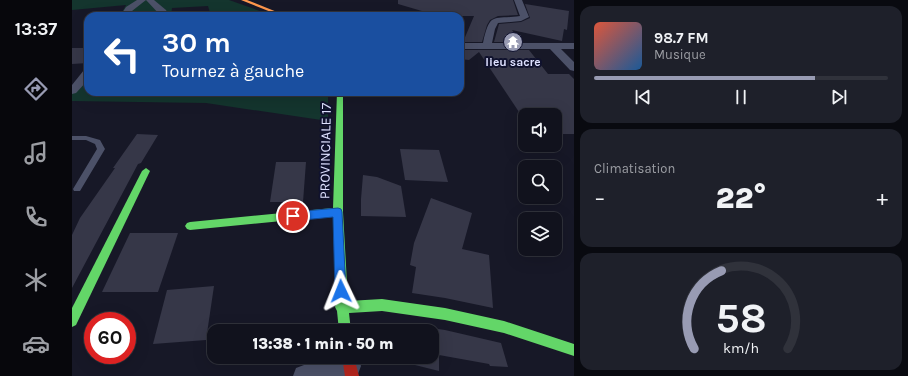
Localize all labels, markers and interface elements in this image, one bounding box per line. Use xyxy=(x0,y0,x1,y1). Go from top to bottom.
text: 13:37 xyxy=(15,18,57,40)
text: 30 m xyxy=(162,26,231,59)
icon: left xyxy=(96,28,148,80)
text: 98.7 FM xyxy=(654,29,709,47)
temple icon: lieu sacre xyxy=(502,31,524,53)
text: Musique xyxy=(654,47,706,62)
place label: lieu sacre xyxy=(485,55,541,69)
text: Tournez à gauche xyxy=(162,60,304,82)
icon: directions xyxy=(22,75,50,103)
icon: previous xyxy=(632,86,654,108)
icon: pause xyxy=(730,86,752,108)
icon: next xyxy=(828,86,850,108)
street label: PROVINCIALE 17 xyxy=(316,102,335,199)
map controls xyxy=(518,108,562,256)
button: sound xyxy=(518,108,562,152)
icon: music xyxy=(22,139,50,167)
button: search xyxy=(518,160,562,204)
text: Climatisation xyxy=(594,161,675,176)
text: 22° xyxy=(715,180,767,216)
text: − xyxy=(594,185,606,211)
text: + xyxy=(876,185,888,211)
pin xyxy=(276,199,310,233)
icon: phone xyxy=(22,203,50,231)
icon: arrive xyxy=(282,205,304,227)
button: layers xyxy=(518,212,562,256)
icon: climate xyxy=(22,266,50,294)
position arrow xyxy=(320,270,362,312)
text: 58 xyxy=(715,294,767,342)
speed limit sign: 60 xyxy=(84,312,136,364)
icon: car xyxy=(22,330,50,358)
text: 13:38 · 1 min · 50 m xyxy=(253,335,393,353)
text: km/h xyxy=(723,340,759,357)

